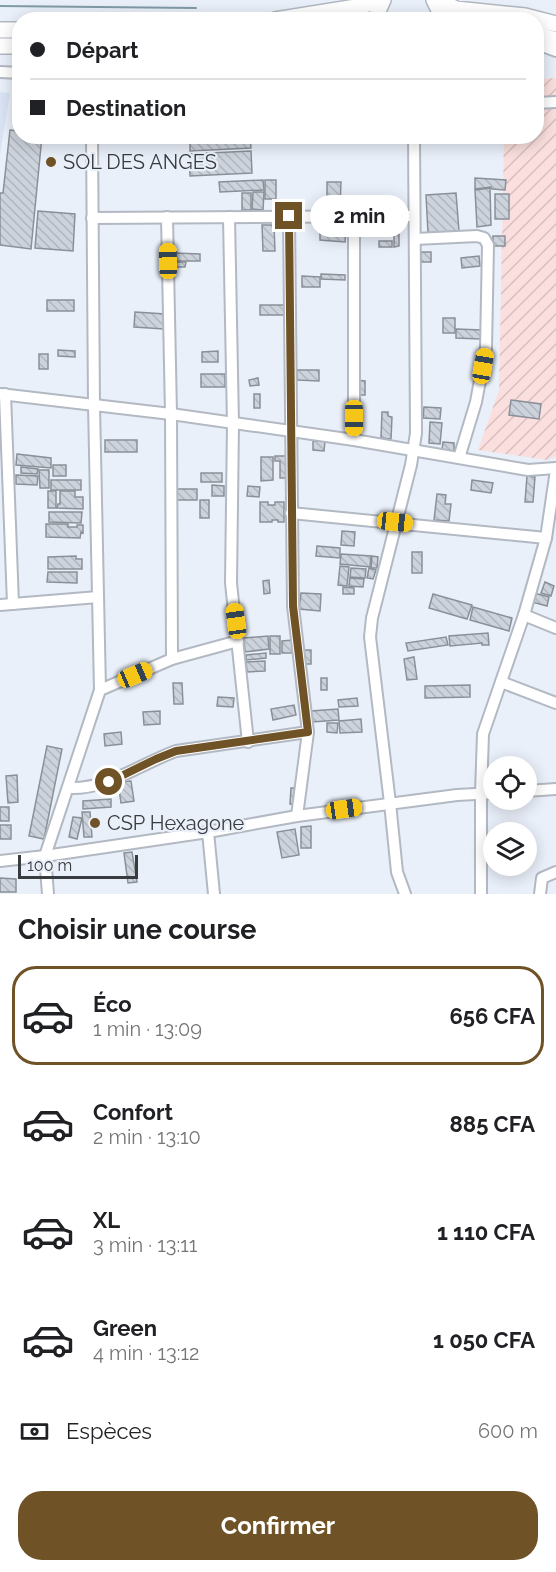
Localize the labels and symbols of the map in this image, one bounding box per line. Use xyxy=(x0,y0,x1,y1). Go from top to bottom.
place label: SOL DES ANGES xyxy=(63,150,217,174)
marker: SOL DES ANGES xyxy=(44,155,58,169)
callout: 2 min xyxy=(310,195,409,237)
route end xyxy=(275,202,302,229)
car xyxy=(159,243,177,279)
car xyxy=(471,347,495,385)
car xyxy=(345,400,363,436)
car xyxy=(376,511,414,533)
car xyxy=(225,602,247,640)
car xyxy=(115,660,155,690)
route start xyxy=(95,768,122,795)
car xyxy=(325,798,363,820)
place label: CSP Hexagone xyxy=(107,811,245,835)
marker: CSP Hexagone xyxy=(88,816,102,830)
scale bar xyxy=(18,852,138,880)

